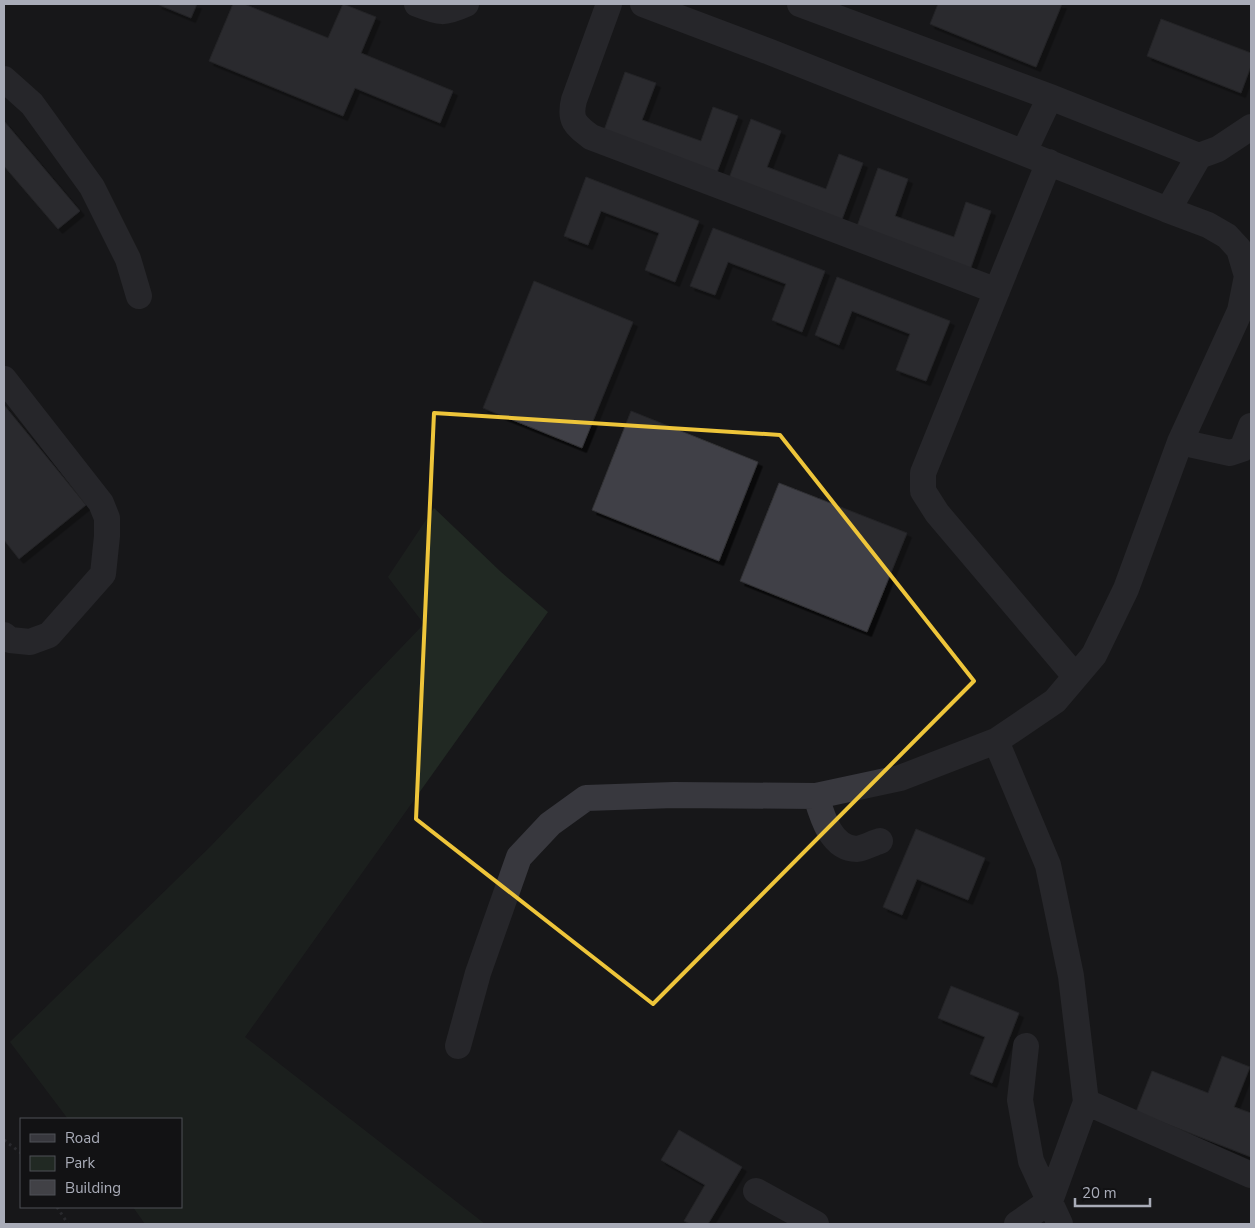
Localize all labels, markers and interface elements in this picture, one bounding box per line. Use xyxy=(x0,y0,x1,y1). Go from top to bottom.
legend xyxy=(20,1118,182,1208)
text: Road xyxy=(65,1128,100,1148)
text: Park xyxy=(65,1153,95,1173)
scale bar xyxy=(1075,1176,1150,1208)
text: Building xyxy=(65,1178,121,1198)
text: 20 m xyxy=(1082,1183,1117,1203)

